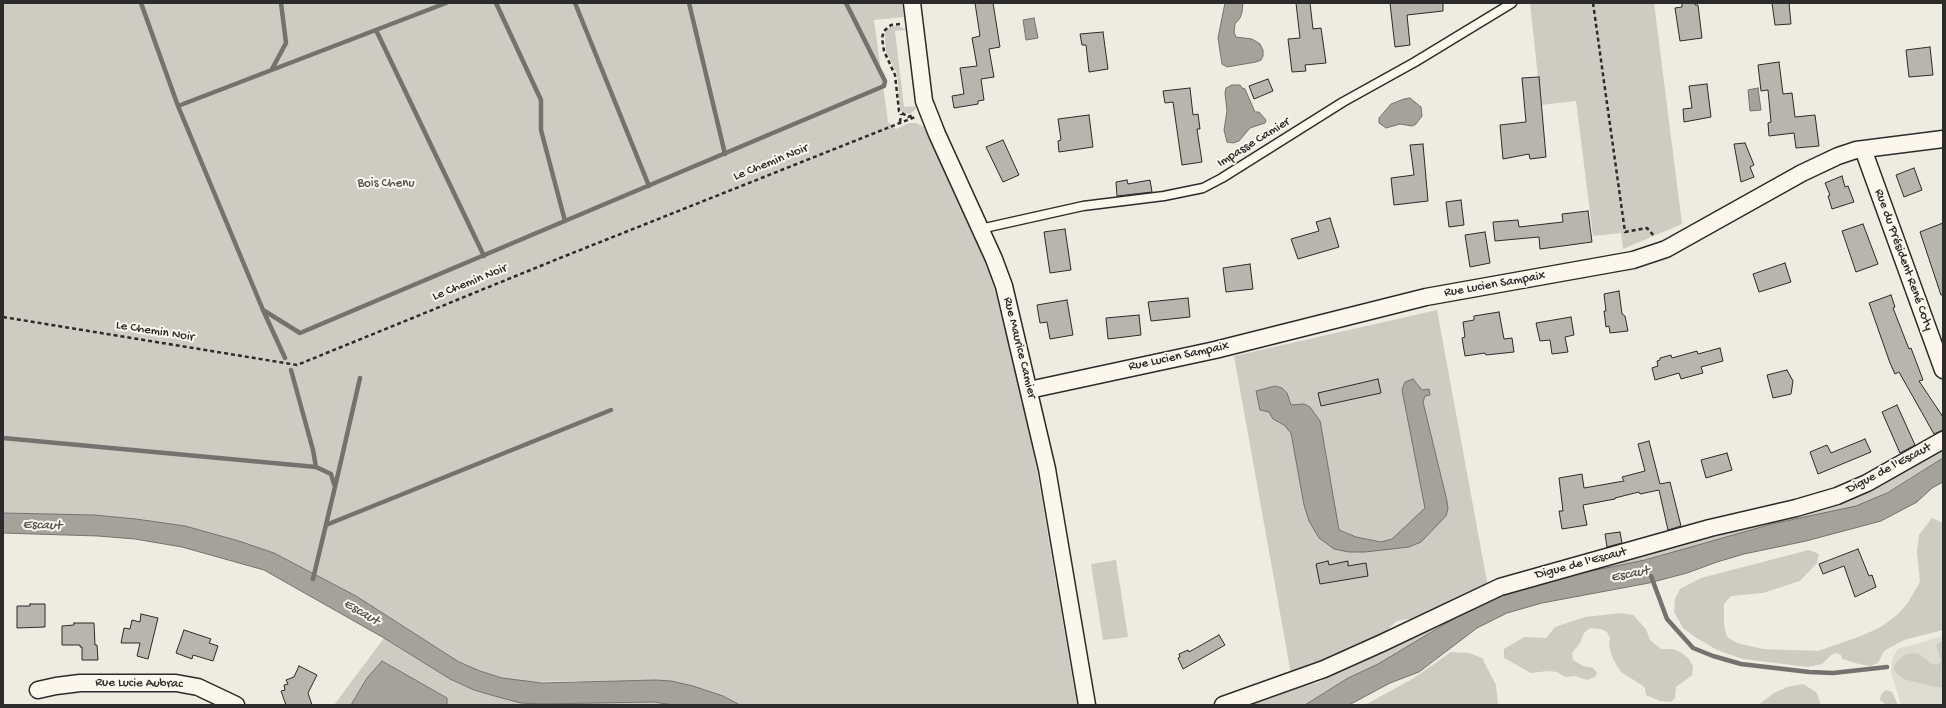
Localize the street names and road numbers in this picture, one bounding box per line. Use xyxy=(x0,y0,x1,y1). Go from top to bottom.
street label: Impasse Camier xyxy=(1215,114,1293,172)
street label: Le Chemin Noir xyxy=(731,141,811,185)
street label: Rue du Président René Coty xyxy=(1870,187,1936,333)
street label: Le Chemin Noir xyxy=(430,261,510,305)
street label: Rue Lucien Sampaix xyxy=(1443,268,1547,302)
street label: Rue Maurice Camier xyxy=(999,296,1039,400)
street label: Le Chemin Noir xyxy=(115,318,195,346)
street label: Rue Lucien Sampaix xyxy=(1127,339,1231,375)
street label: Digue de l'Escaut xyxy=(1844,440,1934,498)
street label: Digue de l'Escaut xyxy=(1534,544,1628,584)
street label: Rue Lucie Aubrac xyxy=(95,675,183,693)

